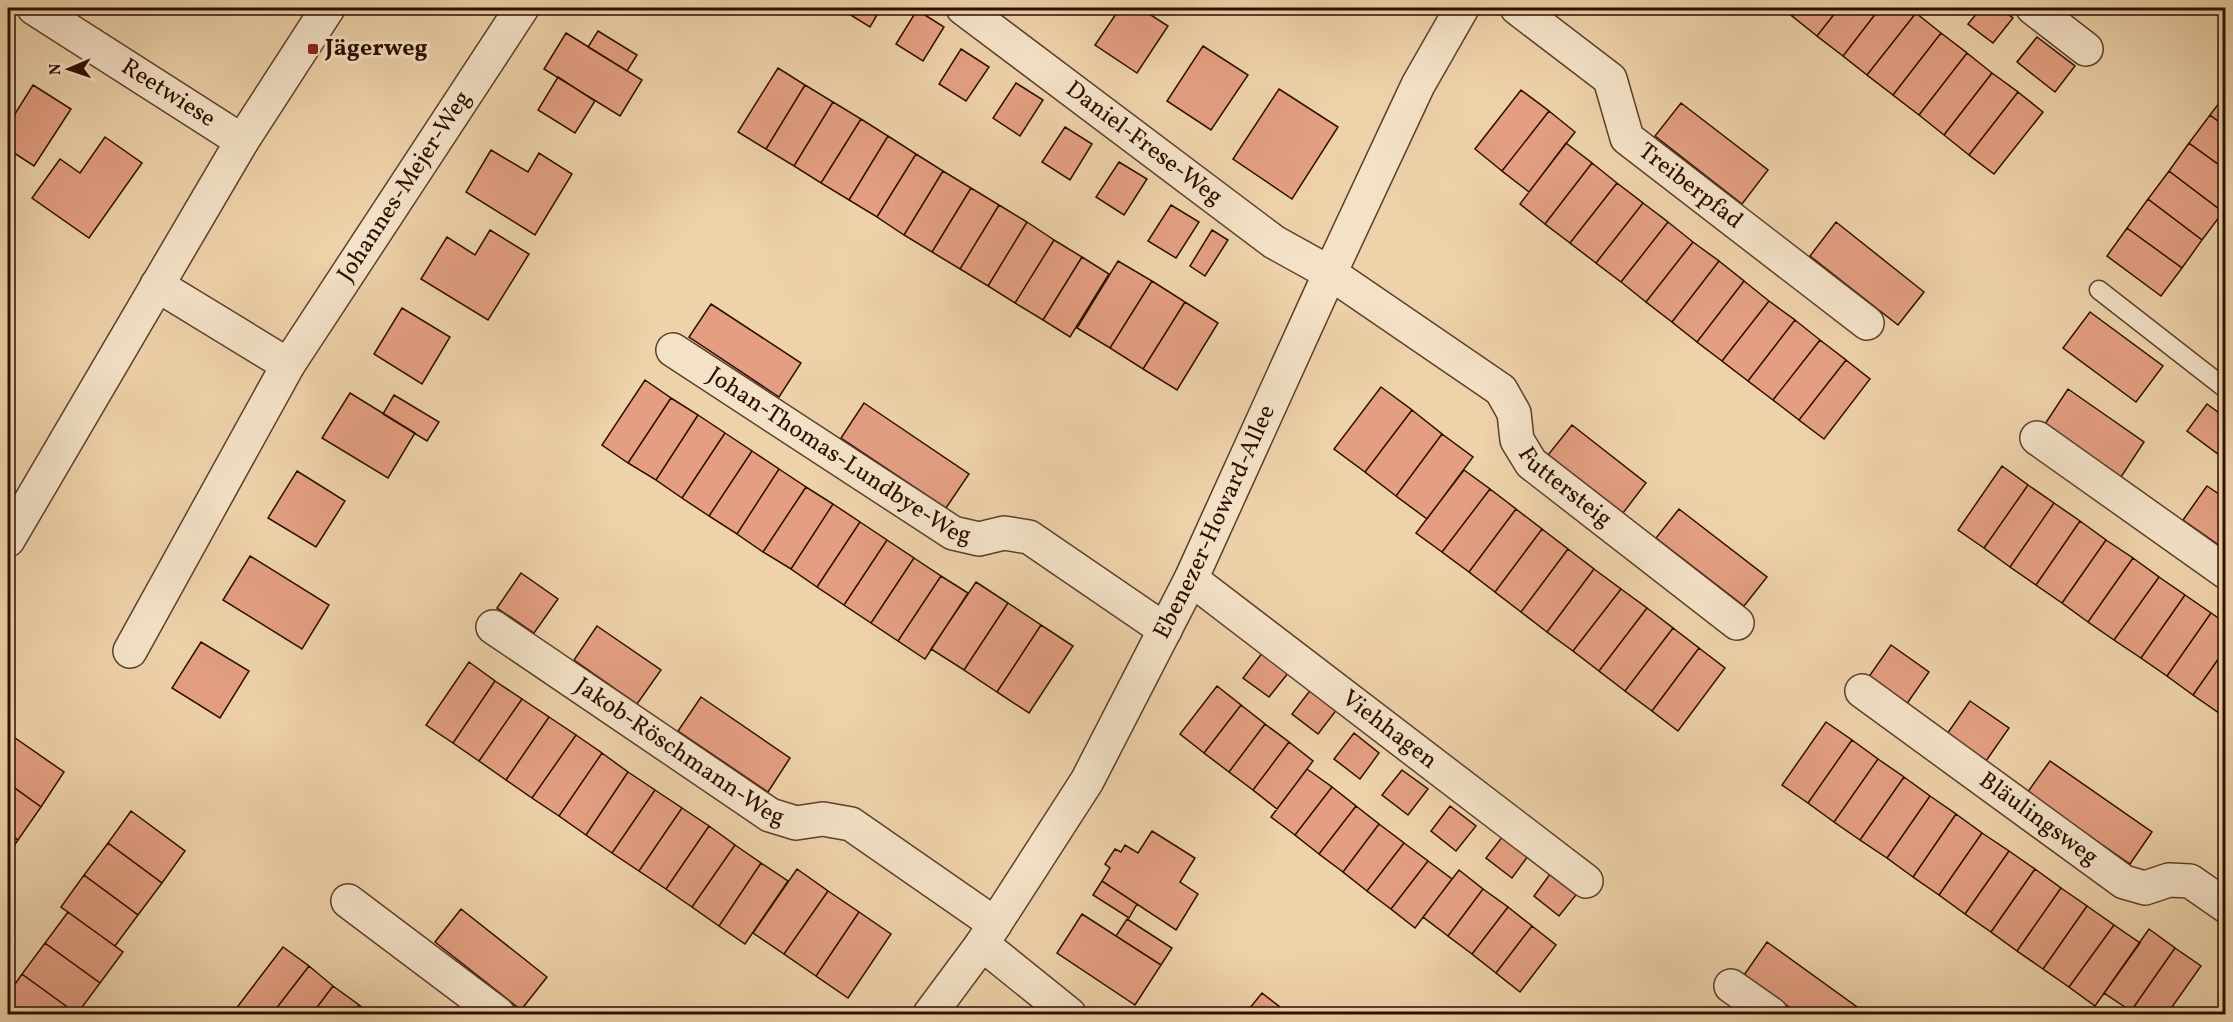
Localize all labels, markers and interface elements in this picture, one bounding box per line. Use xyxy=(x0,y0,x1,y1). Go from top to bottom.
place label: Jägerweg xyxy=(324,32,428,66)
north arrow xyxy=(39,39,99,99)
marker: Jägerweg xyxy=(306,42,320,56)
street label: Reetwiese xyxy=(114,51,222,137)
text: N xyxy=(45,63,67,76)
street label: Daniel-Frese-Weg xyxy=(1058,73,1229,214)
street label: Johannes-Mejer-Weg xyxy=(330,84,480,289)
street label: Treiberpfad xyxy=(1631,135,1749,238)
street label: Johan-Thomas-Lundbye-Weg xyxy=(700,360,974,554)
street label: Ebenezer-Howard-Allee xyxy=(1146,400,1285,645)
street label: Futtersteig xyxy=(1508,441,1619,536)
street label: Jakob-Röschmann-Weg xyxy=(567,670,788,835)
street label: Viehhagen xyxy=(1334,683,1444,778)
street label: Bläulingsweg xyxy=(1971,764,2105,875)

